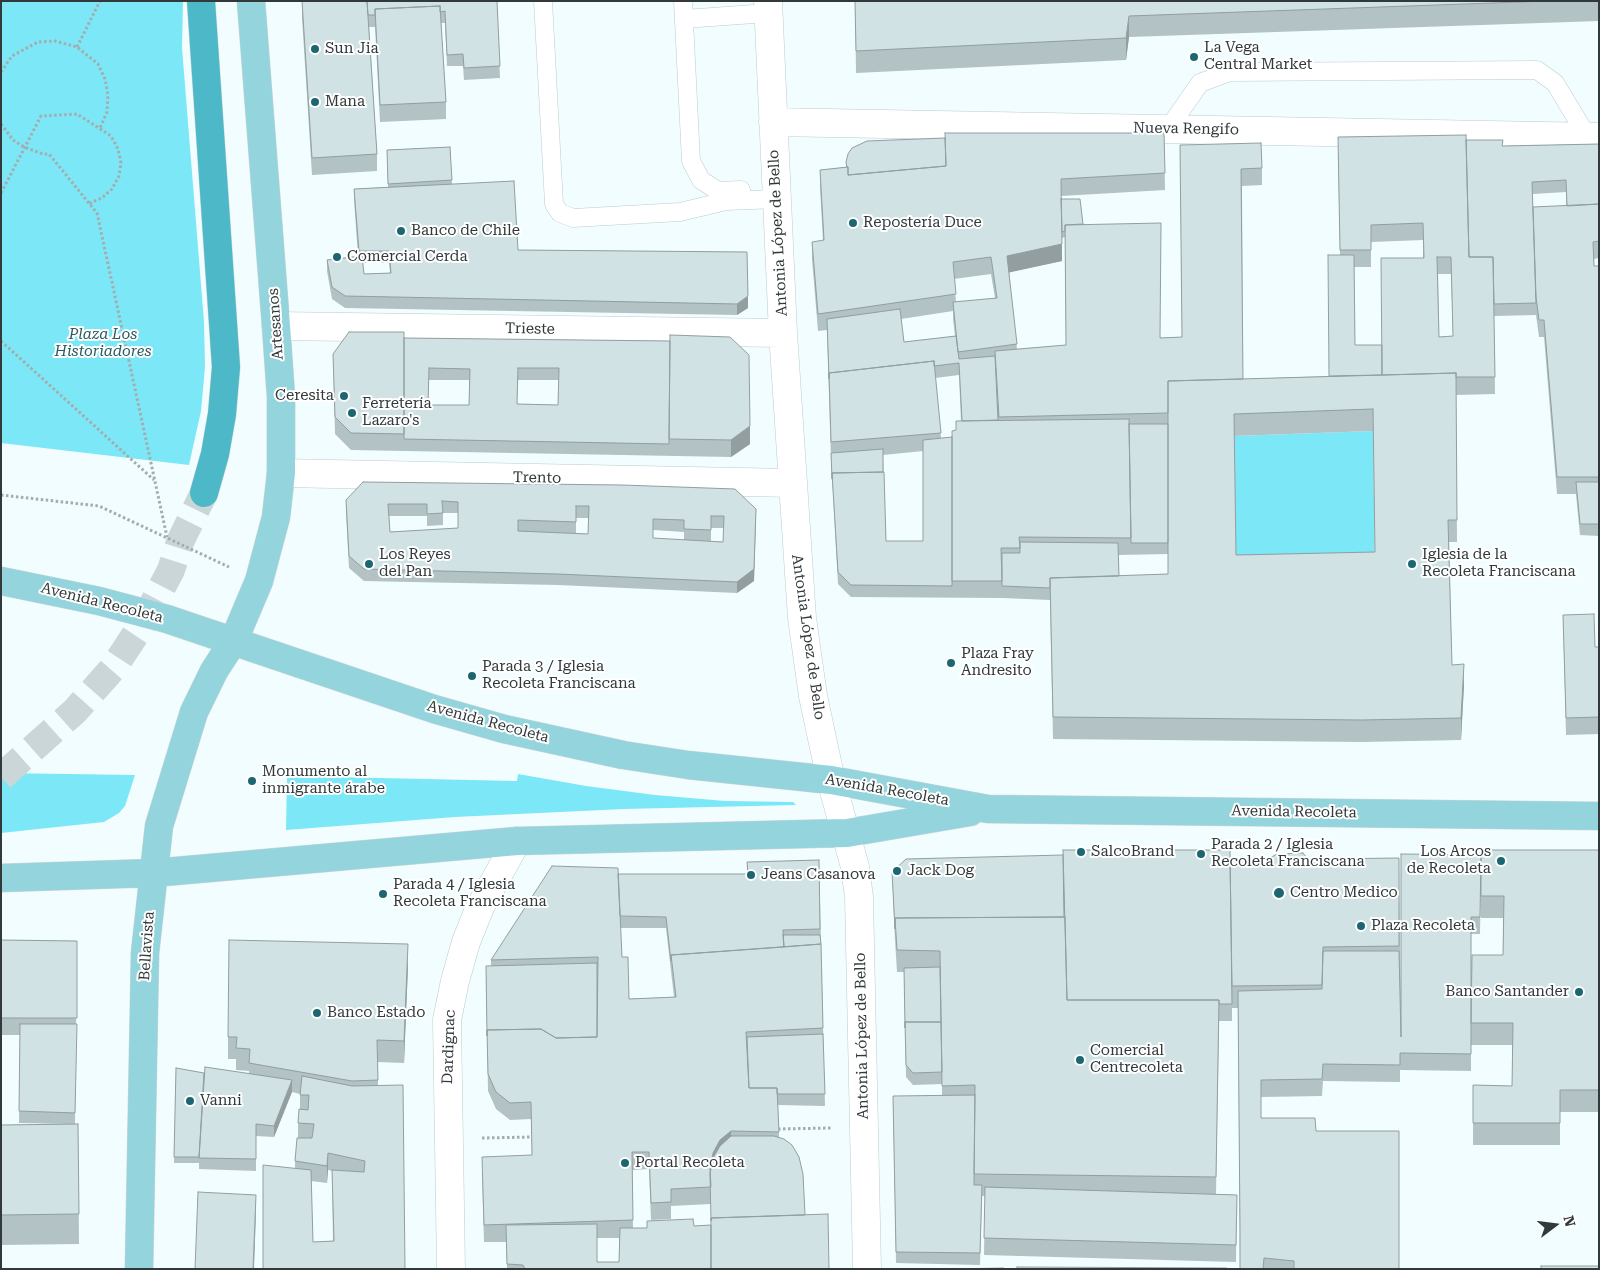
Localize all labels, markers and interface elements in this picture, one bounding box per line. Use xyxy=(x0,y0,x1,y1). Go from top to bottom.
place label: La Vega Central Market xyxy=(1204,39,1312,74)
place label: Sun Jia xyxy=(325,40,379,58)
marker: Sun Jia xyxy=(309,43,321,55)
marker: La Vega Central Market xyxy=(1188,51,1200,63)
place label: Mana xyxy=(325,93,365,111)
marker: Mana xyxy=(309,96,321,108)
street label: Nueva Rengifo xyxy=(1133,119,1239,139)
street label: Antonia López de Bello xyxy=(765,149,791,317)
place label: Repostería Duce xyxy=(863,214,982,232)
marker: Repostería Duce xyxy=(847,217,859,229)
place label: Banco de Chile xyxy=(411,222,520,240)
marker: Banco de Chile xyxy=(395,225,407,237)
place label: Comercial Cerda xyxy=(347,248,468,266)
marker: Comercial Cerda xyxy=(331,251,343,263)
street label: Artesanos xyxy=(265,288,287,360)
street label: Trieste xyxy=(505,320,555,338)
park label: Plaza Los Historiadores xyxy=(54,326,152,361)
place label: Ceresita xyxy=(275,387,334,405)
marker: Ceresita xyxy=(338,390,350,402)
place label: Ferretería Lazaro's xyxy=(362,395,432,430)
marker: Ferretería Lazaro's xyxy=(346,407,358,419)
street label: Trento xyxy=(513,469,561,487)
place label: Los Reyes del Pan xyxy=(379,546,451,581)
place label: Iglesia de la Recoleta Franciscana xyxy=(1422,546,1576,581)
street label: Antonia López de Bello xyxy=(787,553,829,721)
marker: Los Reyes del Pan xyxy=(363,558,375,570)
marker: Iglesia de la Recoleta Franciscana xyxy=(1406,558,1418,570)
street label: Avenida Recoleta xyxy=(39,579,165,627)
place label: Plaza Fray Andresito xyxy=(961,645,1034,680)
marker: Plaza Fray Andresito xyxy=(945,657,957,669)
place label: Parada 3 / Iglesia Recoleta Franciscana xyxy=(482,658,636,693)
marker: Parada 3 / Iglesia Recoleta Franciscana xyxy=(466,670,478,682)
street label: Avenida Recoleta xyxy=(425,697,551,747)
place label: Monumento al inmigrante árabe xyxy=(262,763,385,798)
street label: Avenida Recoleta xyxy=(824,770,950,810)
marker: Monumento al inmigrante árabe xyxy=(246,775,258,787)
street label: Avenida Recoleta xyxy=(1231,802,1357,822)
place label: Parada 2 / Iglesia Recoleta Franciscana xyxy=(1211,836,1365,871)
place label: SalcoBrand xyxy=(1091,843,1174,861)
place label: Los Arcos de Recoleta xyxy=(1407,843,1491,878)
marker: SalcoBrand xyxy=(1075,846,1087,858)
marker: Parada 2 / Iglesia Recoleta Franciscana xyxy=(1195,848,1207,860)
marker: Los Arcos de Recoleta xyxy=(1495,855,1507,867)
place label: Jack Dog xyxy=(907,862,974,880)
marker: Jack Dog xyxy=(891,865,903,877)
place label: Jeans Casanova xyxy=(761,866,875,884)
marker: Jeans Casanova xyxy=(745,869,757,881)
place label: Parada 4 / Iglesia Recoleta Franciscana xyxy=(393,876,547,911)
place label: Centro Medico xyxy=(1290,884,1398,902)
marker: Centro Medico xyxy=(1272,886,1286,900)
marker: Parada 4 / Iglesia Recoleta Franciscana xyxy=(377,888,389,900)
street label: Bellavista xyxy=(136,911,158,981)
place label: Plaza Recoleta xyxy=(1371,917,1475,935)
marker: Plaza Recoleta xyxy=(1355,920,1367,932)
street label: Antonia López de Bello xyxy=(852,952,872,1120)
place label: Banco Santander xyxy=(1445,983,1569,1001)
marker: Banco Santander xyxy=(1573,986,1585,998)
place label: Banco Estado xyxy=(327,1004,425,1022)
marker: Banco Estado xyxy=(311,1007,323,1019)
street label: Dardignac xyxy=(439,1009,459,1085)
place label: Comercial Centrecoleta xyxy=(1090,1042,1183,1077)
marker: Comercial Centrecoleta xyxy=(1074,1054,1086,1066)
place label: Vanni xyxy=(200,1092,242,1110)
marker: Vanni xyxy=(184,1095,196,1107)
place label: Portal Recoleta xyxy=(635,1154,745,1172)
marker: Portal Recoleta xyxy=(619,1157,631,1169)
north arrow xyxy=(1530,1200,1580,1250)
text: N xyxy=(1560,1214,1579,1228)

